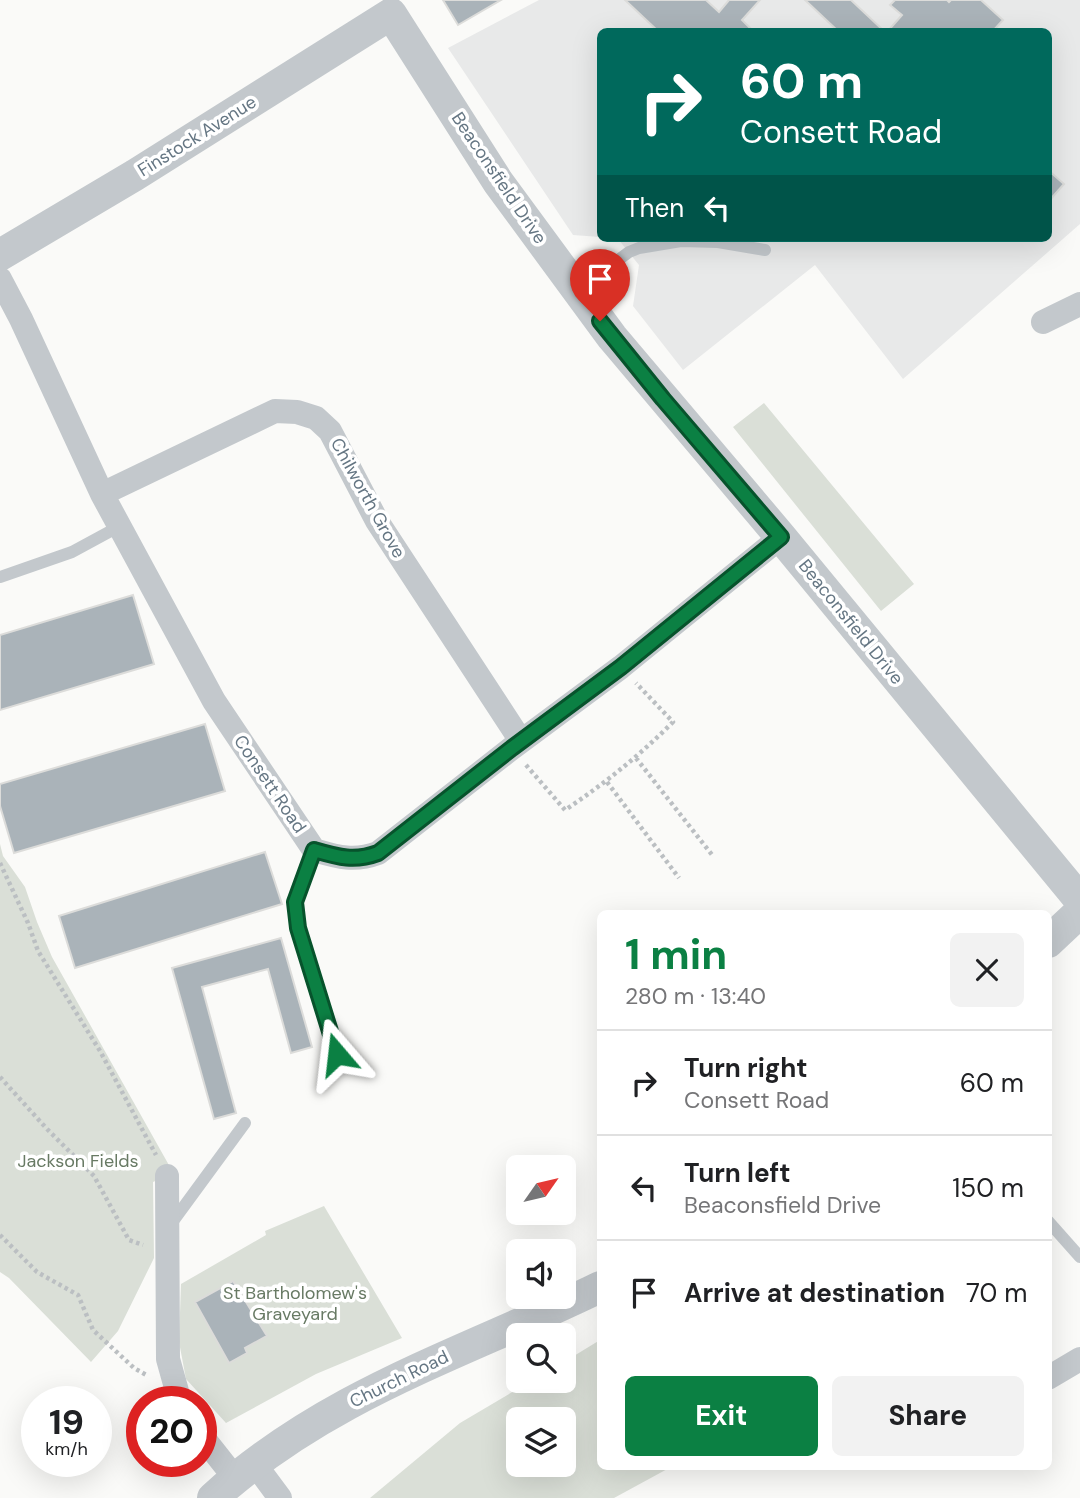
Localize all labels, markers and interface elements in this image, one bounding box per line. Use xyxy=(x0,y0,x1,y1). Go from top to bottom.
text: 60 m xyxy=(740,49,863,113)
icon: right xyxy=(625,56,716,147)
street label: Finstock Avenue xyxy=(133,90,261,182)
street label: Beaconsfield Drive xyxy=(446,107,552,249)
text: Consett Road xyxy=(740,111,942,153)
icon: left xyxy=(698,189,736,227)
text: Then xyxy=(625,191,684,225)
pin xyxy=(570,249,630,321)
icon: arrive xyxy=(581,260,619,298)
street label: Chilworth Grove xyxy=(325,434,411,562)
street label: Beaconsfield Drive xyxy=(793,554,909,690)
street label: Consett Road xyxy=(228,730,312,838)
text: 1 min xyxy=(625,927,727,982)
button: close xyxy=(950,933,1024,1007)
text: 280 m · 13:40 xyxy=(625,981,766,1011)
position arrow xyxy=(300,1017,374,1091)
text: Turn right xyxy=(684,1051,808,1085)
icon: right xyxy=(625,1064,663,1102)
text: 60 m xyxy=(960,1066,1024,1100)
text: Consett Road xyxy=(684,1085,829,1115)
park label: Jackson Fields xyxy=(18,1149,139,1173)
north arrow xyxy=(506,1155,576,1225)
map controls xyxy=(506,1155,576,1477)
text: Turn left xyxy=(684,1156,791,1190)
icon: left xyxy=(625,1169,663,1207)
text: 150 m xyxy=(952,1171,1024,1205)
text: Beaconsfield Drive xyxy=(684,1190,881,1220)
button: sound xyxy=(506,1239,576,1309)
icon: arrive xyxy=(625,1274,663,1312)
text: Arrive at destination xyxy=(684,1276,945,1310)
text: 70 m xyxy=(966,1276,1027,1310)
park label: St Bartholomew's Graveyard xyxy=(223,1281,367,1326)
button: search xyxy=(506,1323,576,1393)
street label: Church Road xyxy=(346,1345,452,1413)
button: Exit xyxy=(625,1376,818,1456)
button: Share xyxy=(832,1376,1024,1456)
speed limit sign: 20 xyxy=(126,1386,217,1477)
text: 19 xyxy=(49,1399,84,1445)
button: layers xyxy=(506,1407,576,1477)
text: km/h xyxy=(45,1437,88,1461)

